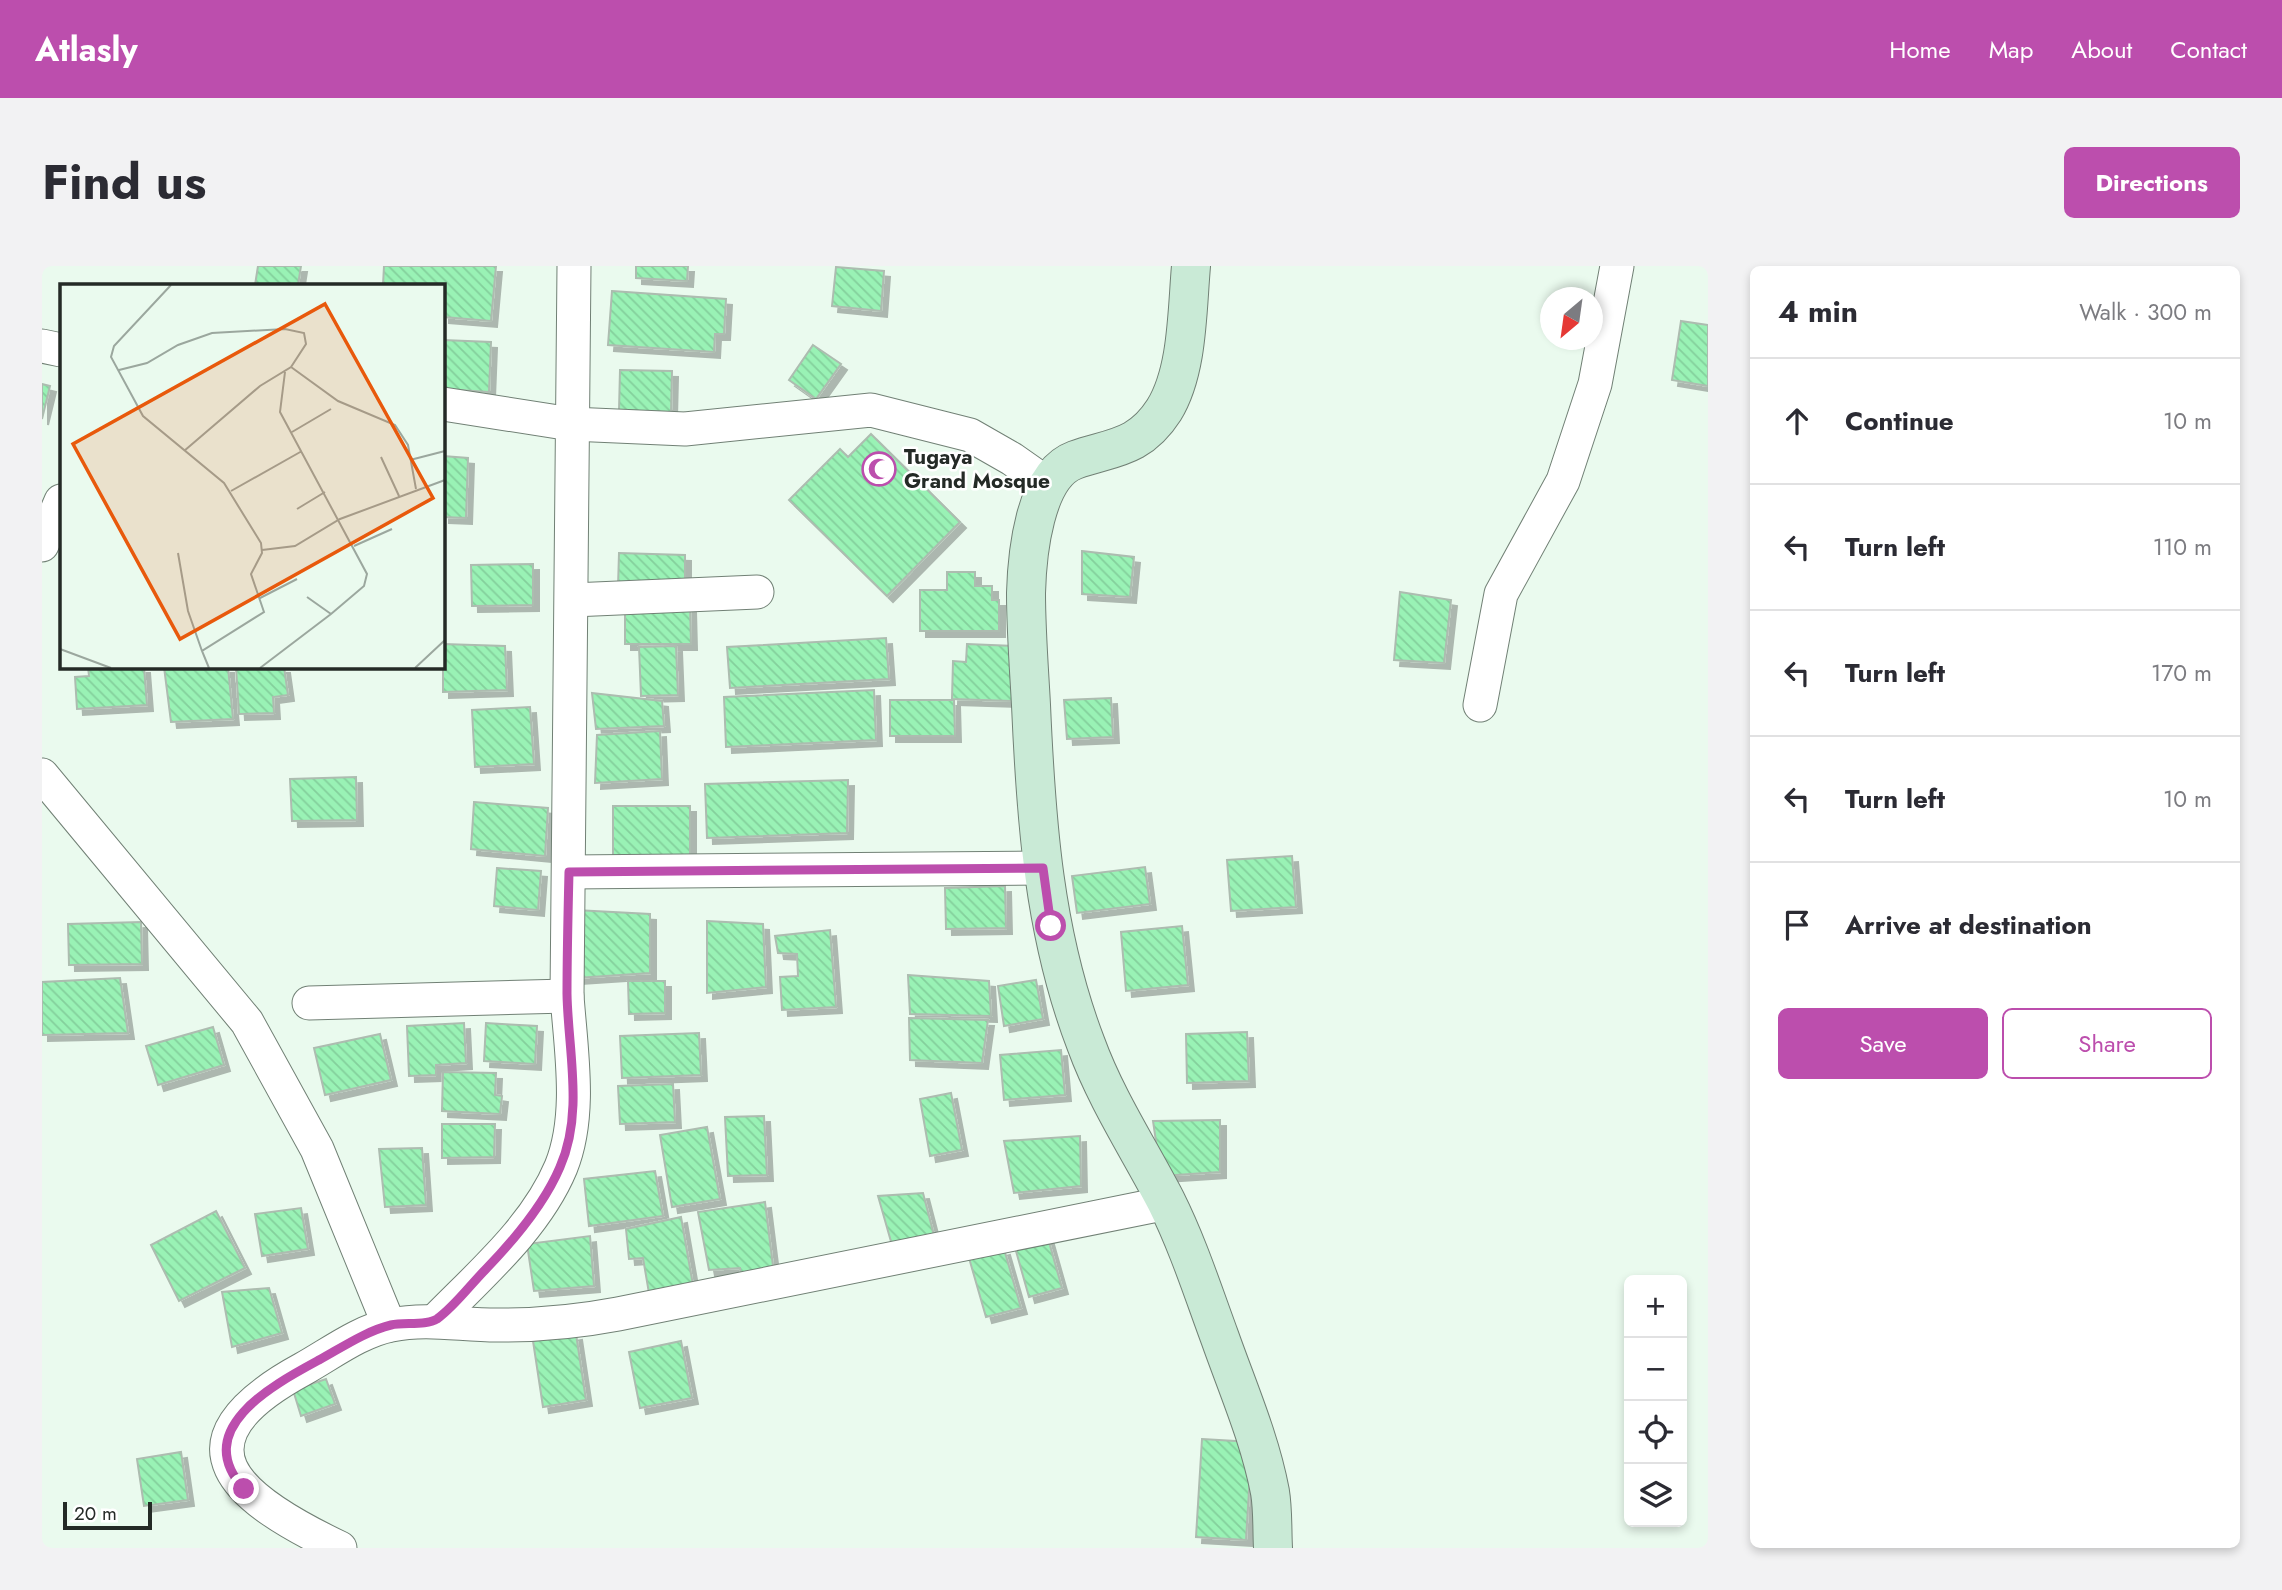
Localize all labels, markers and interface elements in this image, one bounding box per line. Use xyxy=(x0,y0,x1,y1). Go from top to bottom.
text: Atlasly xyxy=(35,26,138,73)
text: Home xyxy=(1889,32,1951,67)
text: Map xyxy=(1989,32,2033,67)
text: About xyxy=(2071,32,2132,67)
text: Contact xyxy=(2170,32,2247,67)
text: Find us xyxy=(42,147,206,217)
button: Directions xyxy=(2064,147,2240,218)
inset map xyxy=(60,284,444,668)
north arrow xyxy=(1540,287,1603,350)
text: 4 min xyxy=(1778,290,1858,333)
text: Walk · 300 m xyxy=(2079,295,2212,329)
icon: ahead xyxy=(1778,402,1816,440)
text: Continue xyxy=(1845,402,1954,440)
text: 10 m xyxy=(2163,404,2212,438)
place label: Tugaya Grand Mosque xyxy=(904,442,1050,496)
mosque icon: Tugaya Grand Mosque xyxy=(860,450,898,488)
icon: left xyxy=(1778,528,1816,566)
text: Turn left xyxy=(1845,528,1945,566)
text: 110 m xyxy=(2153,530,2212,564)
icon: left xyxy=(1778,654,1816,692)
text: Turn left xyxy=(1845,654,1945,692)
text: 170 m xyxy=(2151,656,2212,690)
icon: left xyxy=(1778,780,1816,818)
text: Turn left xyxy=(1845,780,1945,818)
text: 10 m xyxy=(2163,782,2212,816)
icon: arrive xyxy=(1778,906,1816,944)
text: Arrive at destination xyxy=(1845,906,2092,944)
route start xyxy=(1035,910,1066,941)
button: Save xyxy=(1778,1008,1988,1079)
button: Share xyxy=(2002,1008,2212,1079)
map controls xyxy=(1624,1275,1687,1527)
button: + xyxy=(1624,1275,1687,1338)
button: − xyxy=(1624,1338,1687,1401)
button: locate xyxy=(1624,1401,1687,1464)
button: layers xyxy=(1624,1464,1687,1527)
route end xyxy=(228,1473,259,1504)
scale bar xyxy=(63,1499,152,1531)
text: 20 m xyxy=(74,1500,117,1527)

